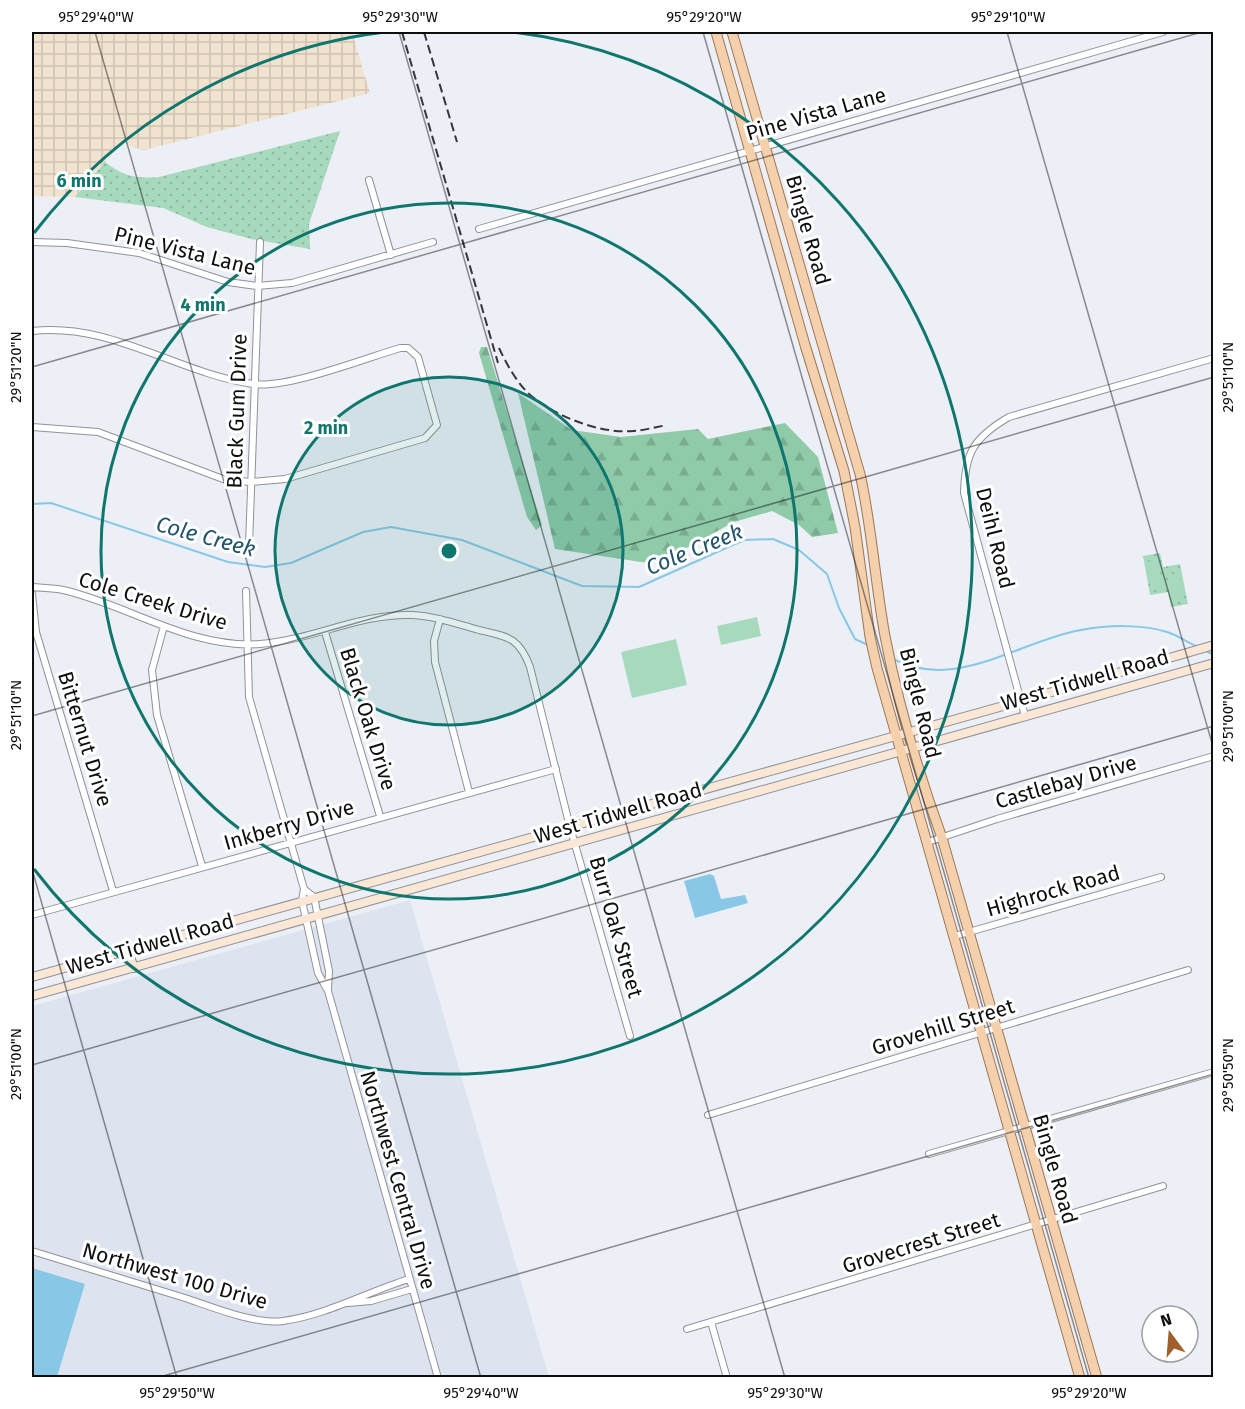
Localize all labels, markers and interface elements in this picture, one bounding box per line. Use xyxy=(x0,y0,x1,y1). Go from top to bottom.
text: 95°29'40"W xyxy=(58,8,134,26)
text: 95°29'30"W xyxy=(362,8,438,26)
text: 95°29'20"W xyxy=(666,8,742,26)
text: 95°29'10"W xyxy=(971,8,1046,26)
street label: Pine Vista Lane xyxy=(743,82,889,146)
text: 6 min xyxy=(56,170,102,192)
street label: Bingle Road xyxy=(780,172,836,288)
street label: Pine Vista Lane xyxy=(112,221,258,281)
text: 4 min xyxy=(180,294,226,316)
text: 29°51'20"N xyxy=(7,331,25,403)
street label: Black Gum Drive xyxy=(221,333,253,489)
text: 29°51'10"N xyxy=(1219,342,1237,412)
text: 2 min xyxy=(304,417,348,439)
street label: Deihl Road xyxy=(970,485,1020,591)
water label: Cole Creek xyxy=(153,510,259,563)
water label: Cole Creek xyxy=(642,518,747,581)
centre of rings xyxy=(439,541,459,561)
street label: Cole Creek Drive xyxy=(76,566,230,636)
street label: Black Oak Drive xyxy=(334,644,402,794)
street label: West Tidwell Road xyxy=(998,644,1172,716)
street label: Bingle Road xyxy=(894,645,946,761)
street label: Bitternut Drive xyxy=(52,668,118,810)
text: 29°51'10"N xyxy=(7,680,25,750)
text: 29°51'00"N xyxy=(1219,690,1237,762)
street label: Castlebay Drive xyxy=(992,749,1140,815)
street label: West Tidwell Road xyxy=(531,777,705,849)
street label: Inkberry Drive xyxy=(221,794,357,856)
street label: Burr Oak Street xyxy=(583,853,649,1001)
street label: Highrock Road xyxy=(983,859,1123,923)
street label: West Tidwell Road xyxy=(63,908,237,980)
street label: Grovehill Street xyxy=(869,993,1018,1061)
text: 29°51'00"N xyxy=(7,1028,25,1100)
text: 29°50'50"N xyxy=(1219,1038,1237,1112)
street label: Northwest Central Drive xyxy=(354,1068,442,1292)
street label: Bingle Road xyxy=(1027,1111,1083,1227)
street label: Grovecrest Street xyxy=(839,1207,1003,1279)
street label: Northwest 100 Drive xyxy=(79,1237,271,1315)
north arrow xyxy=(1140,1304,1200,1364)
text: N xyxy=(1158,1309,1174,1331)
text: 95°29'50"W xyxy=(139,1384,215,1402)
text: 95°29'40"W xyxy=(443,1384,519,1402)
text: 95°29'30"W xyxy=(747,1384,823,1402)
text: 95°29'20"W xyxy=(1051,1384,1127,1402)

